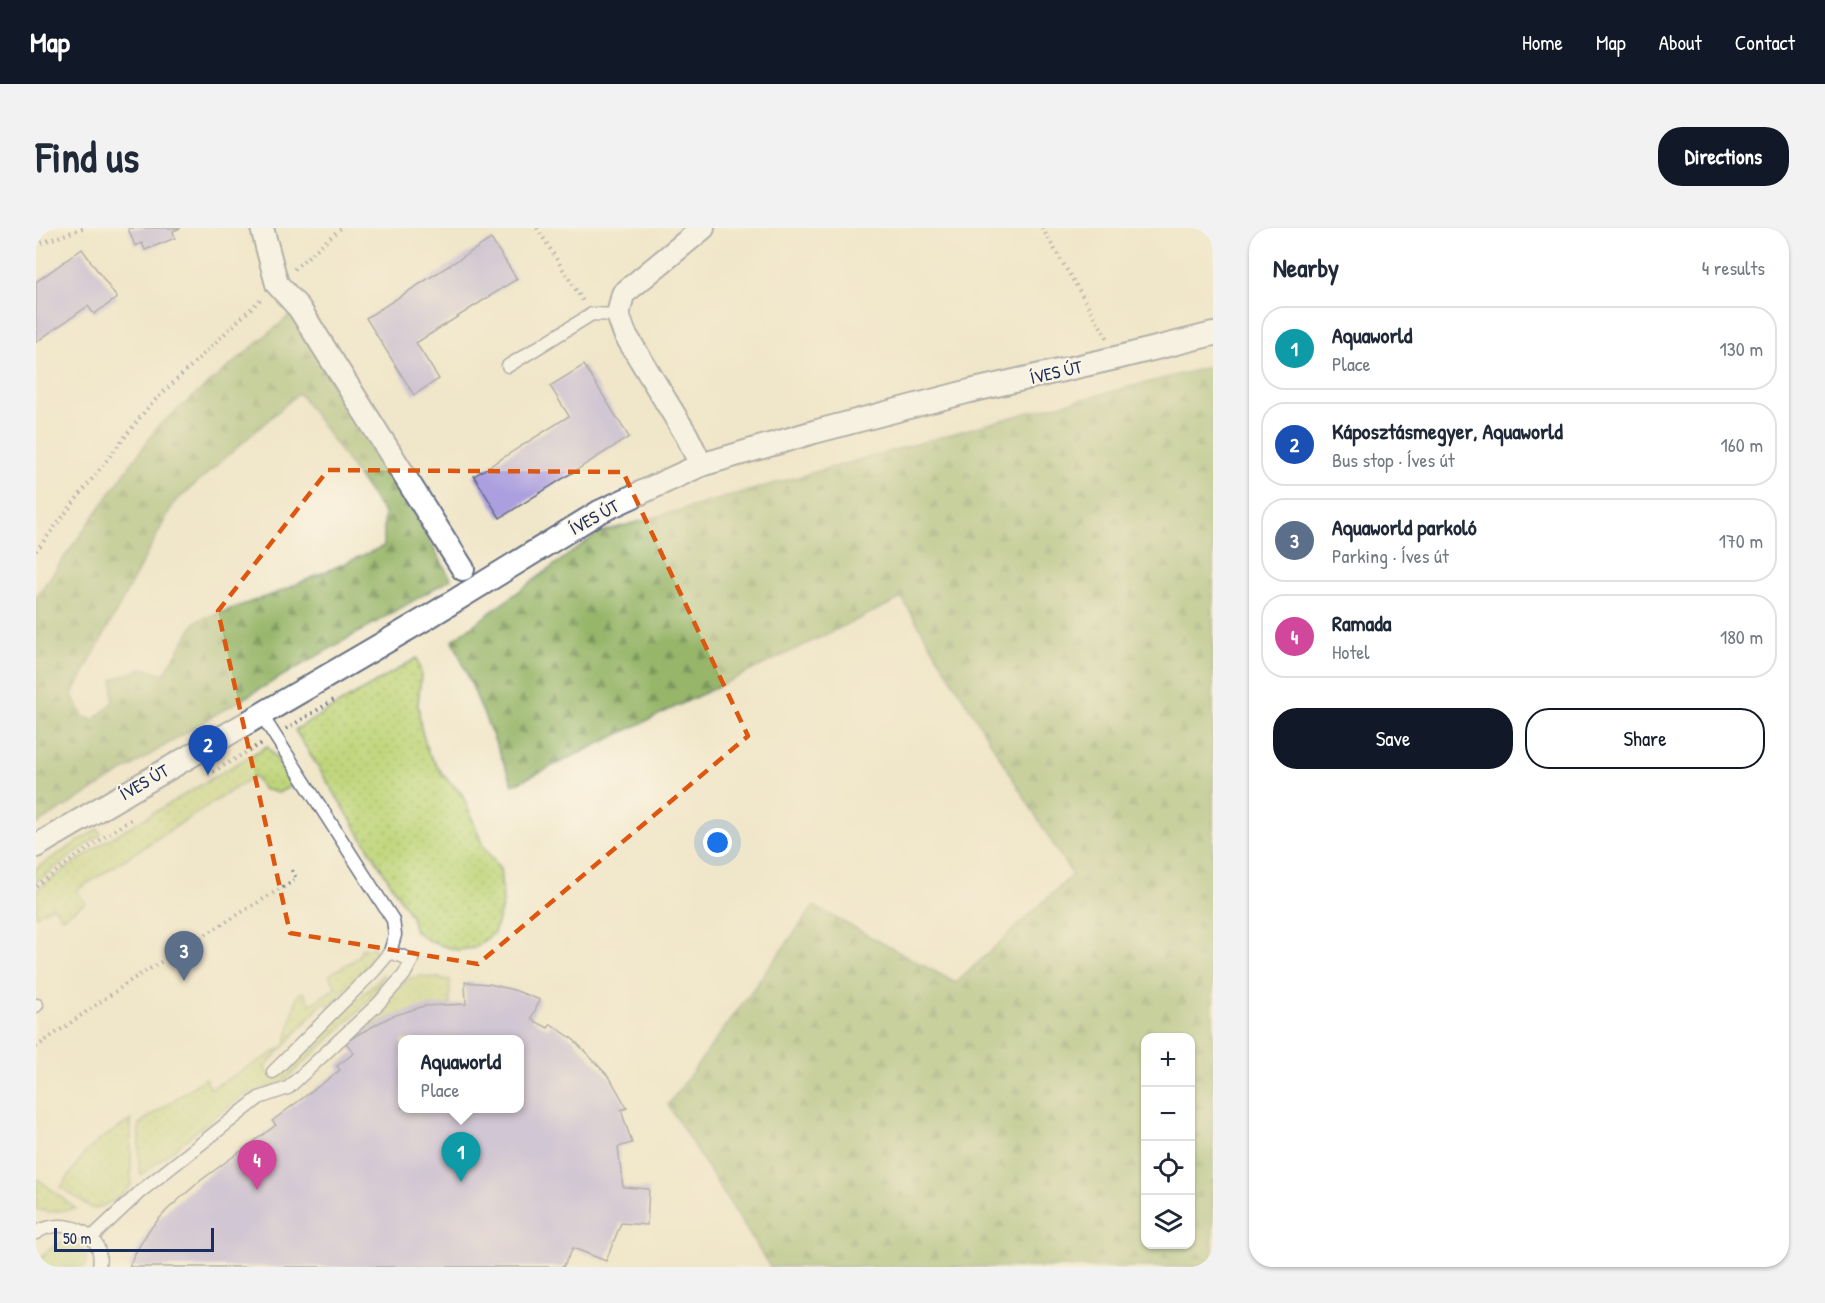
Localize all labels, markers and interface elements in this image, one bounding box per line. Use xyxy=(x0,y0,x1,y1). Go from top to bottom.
text: Map xyxy=(30,23,70,61)
text: Home xyxy=(1522,28,1563,57)
text: Map xyxy=(1596,28,1626,57)
text: About xyxy=(1659,28,1702,57)
text: Contact xyxy=(1735,28,1795,57)
button: Directions xyxy=(1658,127,1789,186)
text: Find us xyxy=(36,128,139,185)
text: Nearby xyxy=(1273,250,1339,285)
text: 4 results xyxy=(1702,254,1765,281)
text: Aquaworld xyxy=(1332,320,1412,350)
text: 1 xyxy=(1291,335,1298,362)
text: 130 m xyxy=(1720,335,1763,362)
text: Place xyxy=(1332,350,1371,377)
street label: ÍVES ÚT xyxy=(1027,354,1085,390)
text: Káposztásmegyer, Aquaworld xyxy=(1332,416,1563,446)
text: 2 xyxy=(1290,431,1299,458)
text: 160 m xyxy=(1721,431,1763,458)
text: Bus stop · Íves út xyxy=(1332,446,1455,473)
street label: ÍVES ÚT xyxy=(565,493,624,541)
text: Aquaworld parkoló xyxy=(1332,512,1477,542)
text: 3 xyxy=(1290,527,1299,554)
text: 170 m xyxy=(1719,527,1763,554)
text: Parking · Íves út xyxy=(1332,542,1449,569)
text: Ramada xyxy=(1332,608,1391,638)
text: 4 xyxy=(1291,623,1298,650)
text: 180 m xyxy=(1720,623,1763,650)
text: Hotel xyxy=(1332,638,1370,665)
button: Save xyxy=(1273,708,1513,769)
button: Share xyxy=(1525,708,1765,769)
pin: 2 xyxy=(188,726,228,775)
street label: ÍVES ÚT xyxy=(115,758,174,806)
your location xyxy=(703,828,732,857)
pin: 3 xyxy=(164,932,204,981)
map controls xyxy=(1141,1033,1195,1249)
button: + xyxy=(1141,1033,1195,1087)
popup xyxy=(398,1035,524,1113)
text: Aquaworld xyxy=(421,1046,501,1076)
text: Place xyxy=(421,1076,459,1103)
button: − xyxy=(1141,1087,1195,1141)
pin: 1 xyxy=(442,1132,480,1182)
pin: 4 xyxy=(238,1140,276,1190)
button: locate xyxy=(1141,1141,1195,1195)
button: layers xyxy=(1141,1195,1195,1249)
scale bar xyxy=(54,1225,214,1252)
text: 50 m xyxy=(63,1227,92,1249)

